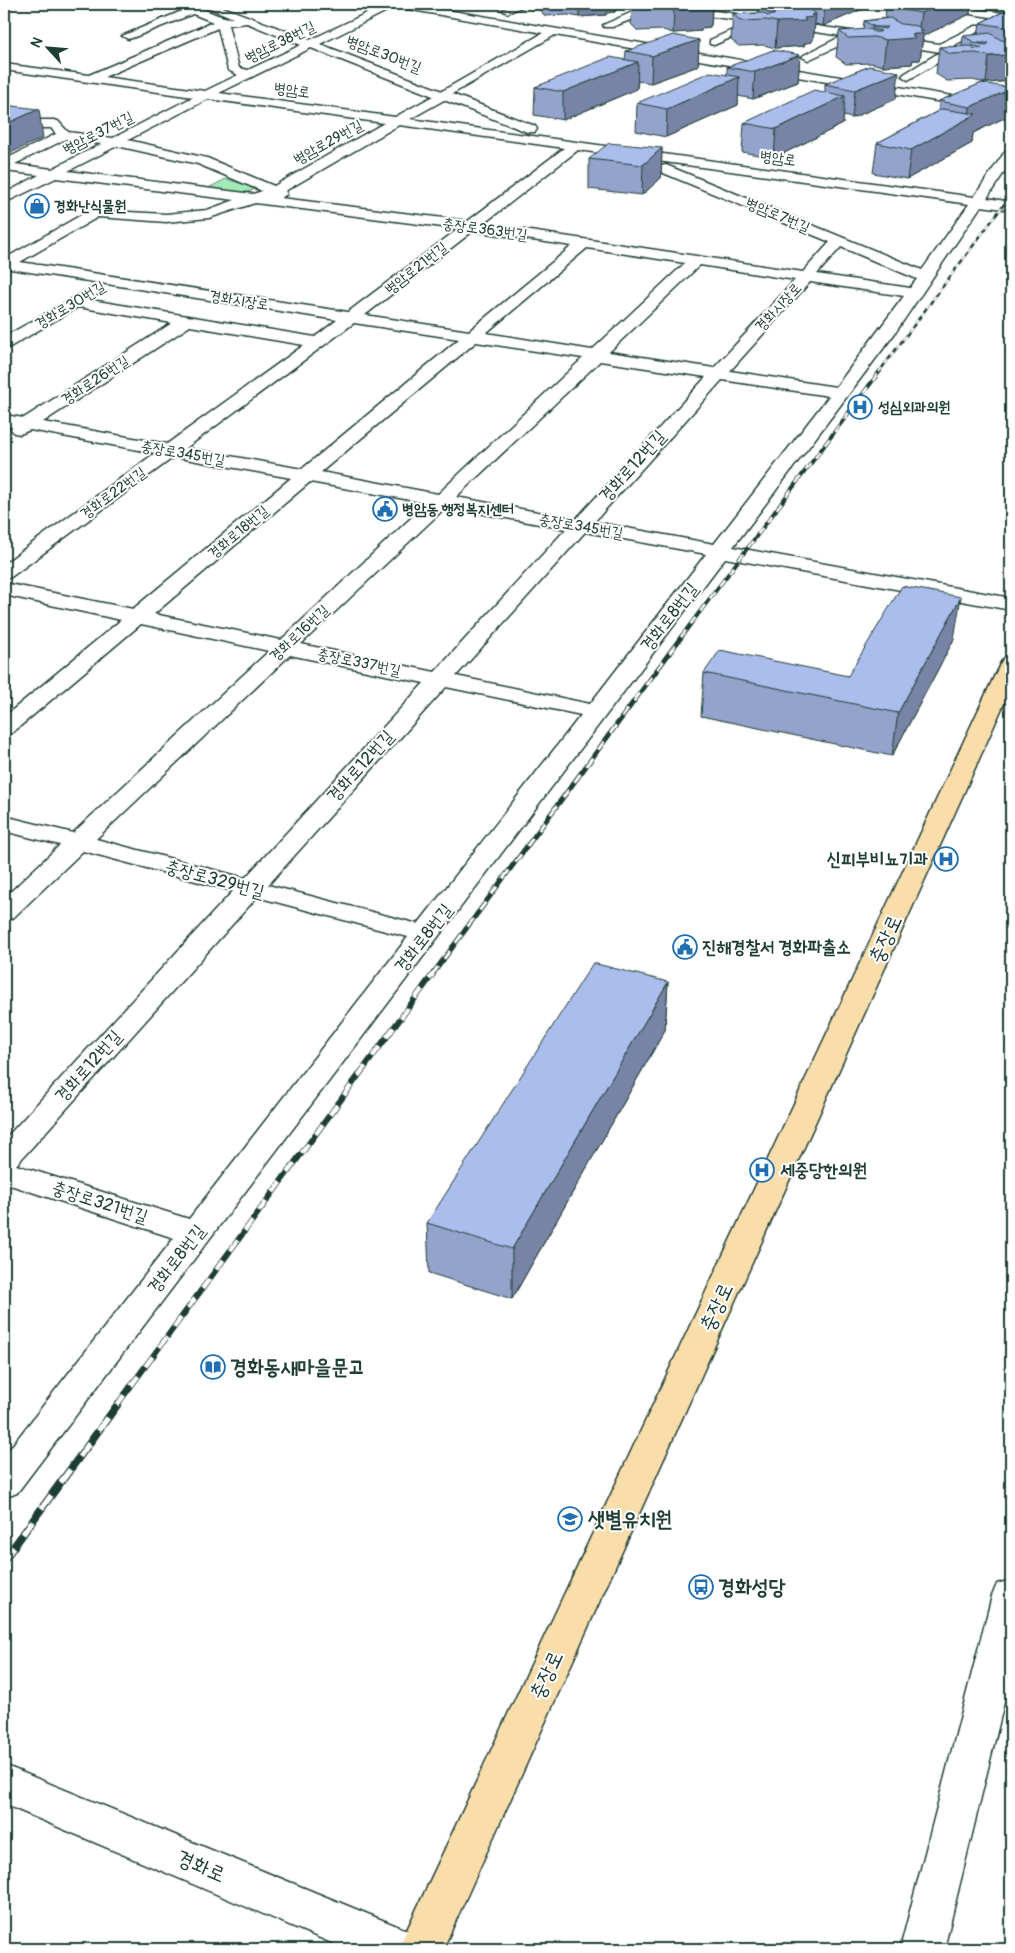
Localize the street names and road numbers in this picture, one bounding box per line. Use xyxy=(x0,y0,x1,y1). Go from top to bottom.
street label: 병암로38번길 xyxy=(242,17,319,68)
street label: 병암로30번길 xyxy=(344,31,424,77)
street label: 병암로 xyxy=(273,79,311,102)
street label: 병암로37번길 xyxy=(60,108,137,159)
street label: 병암로29번길 xyxy=(290,116,366,169)
street label: 병암로 xyxy=(759,147,797,170)
street label: 병암로7번길 xyxy=(743,193,813,238)
street label: 충장로363번길 xyxy=(441,214,529,245)
street label: 병암로21번길 xyxy=(381,238,452,299)
street label: 경화로30번길 xyxy=(32,277,109,334)
street label: 경화시장로 xyxy=(751,279,806,336)
street label: 경화시장로 xyxy=(208,286,270,315)
street label: 경화로26번길 xyxy=(58,351,133,409)
street label: 경화로12번길 xyxy=(594,425,671,507)
street label: 충장로345번길 xyxy=(139,437,227,470)
street label: 경화로22번길 xyxy=(77,463,150,524)
street label: 경화로18번길 xyxy=(204,501,273,563)
street label: 충장로345번길 xyxy=(537,510,625,543)
street label: 경화로8번길 xyxy=(635,578,704,656)
street label: 경화로16번길 xyxy=(265,601,333,666)
street label: 충장로337번길 xyxy=(315,644,402,681)
street label: 경화로12번길 xyxy=(322,725,399,807)
street label: 충장로329번길 xyxy=(163,855,268,904)
street label: 경화로8번길 xyxy=(389,899,458,977)
street label: 충장로 xyxy=(863,911,908,968)
street label: 경화로12번길 xyxy=(50,1025,127,1107)
street label: 충장로321번길 xyxy=(49,1176,151,1229)
street label: 경화로8번길 xyxy=(142,1220,211,1298)
street label: 충장로 xyxy=(694,1279,739,1336)
street label: 충장로 xyxy=(524,1647,569,1704)
street label: 경화로 xyxy=(172,1844,229,1889)

